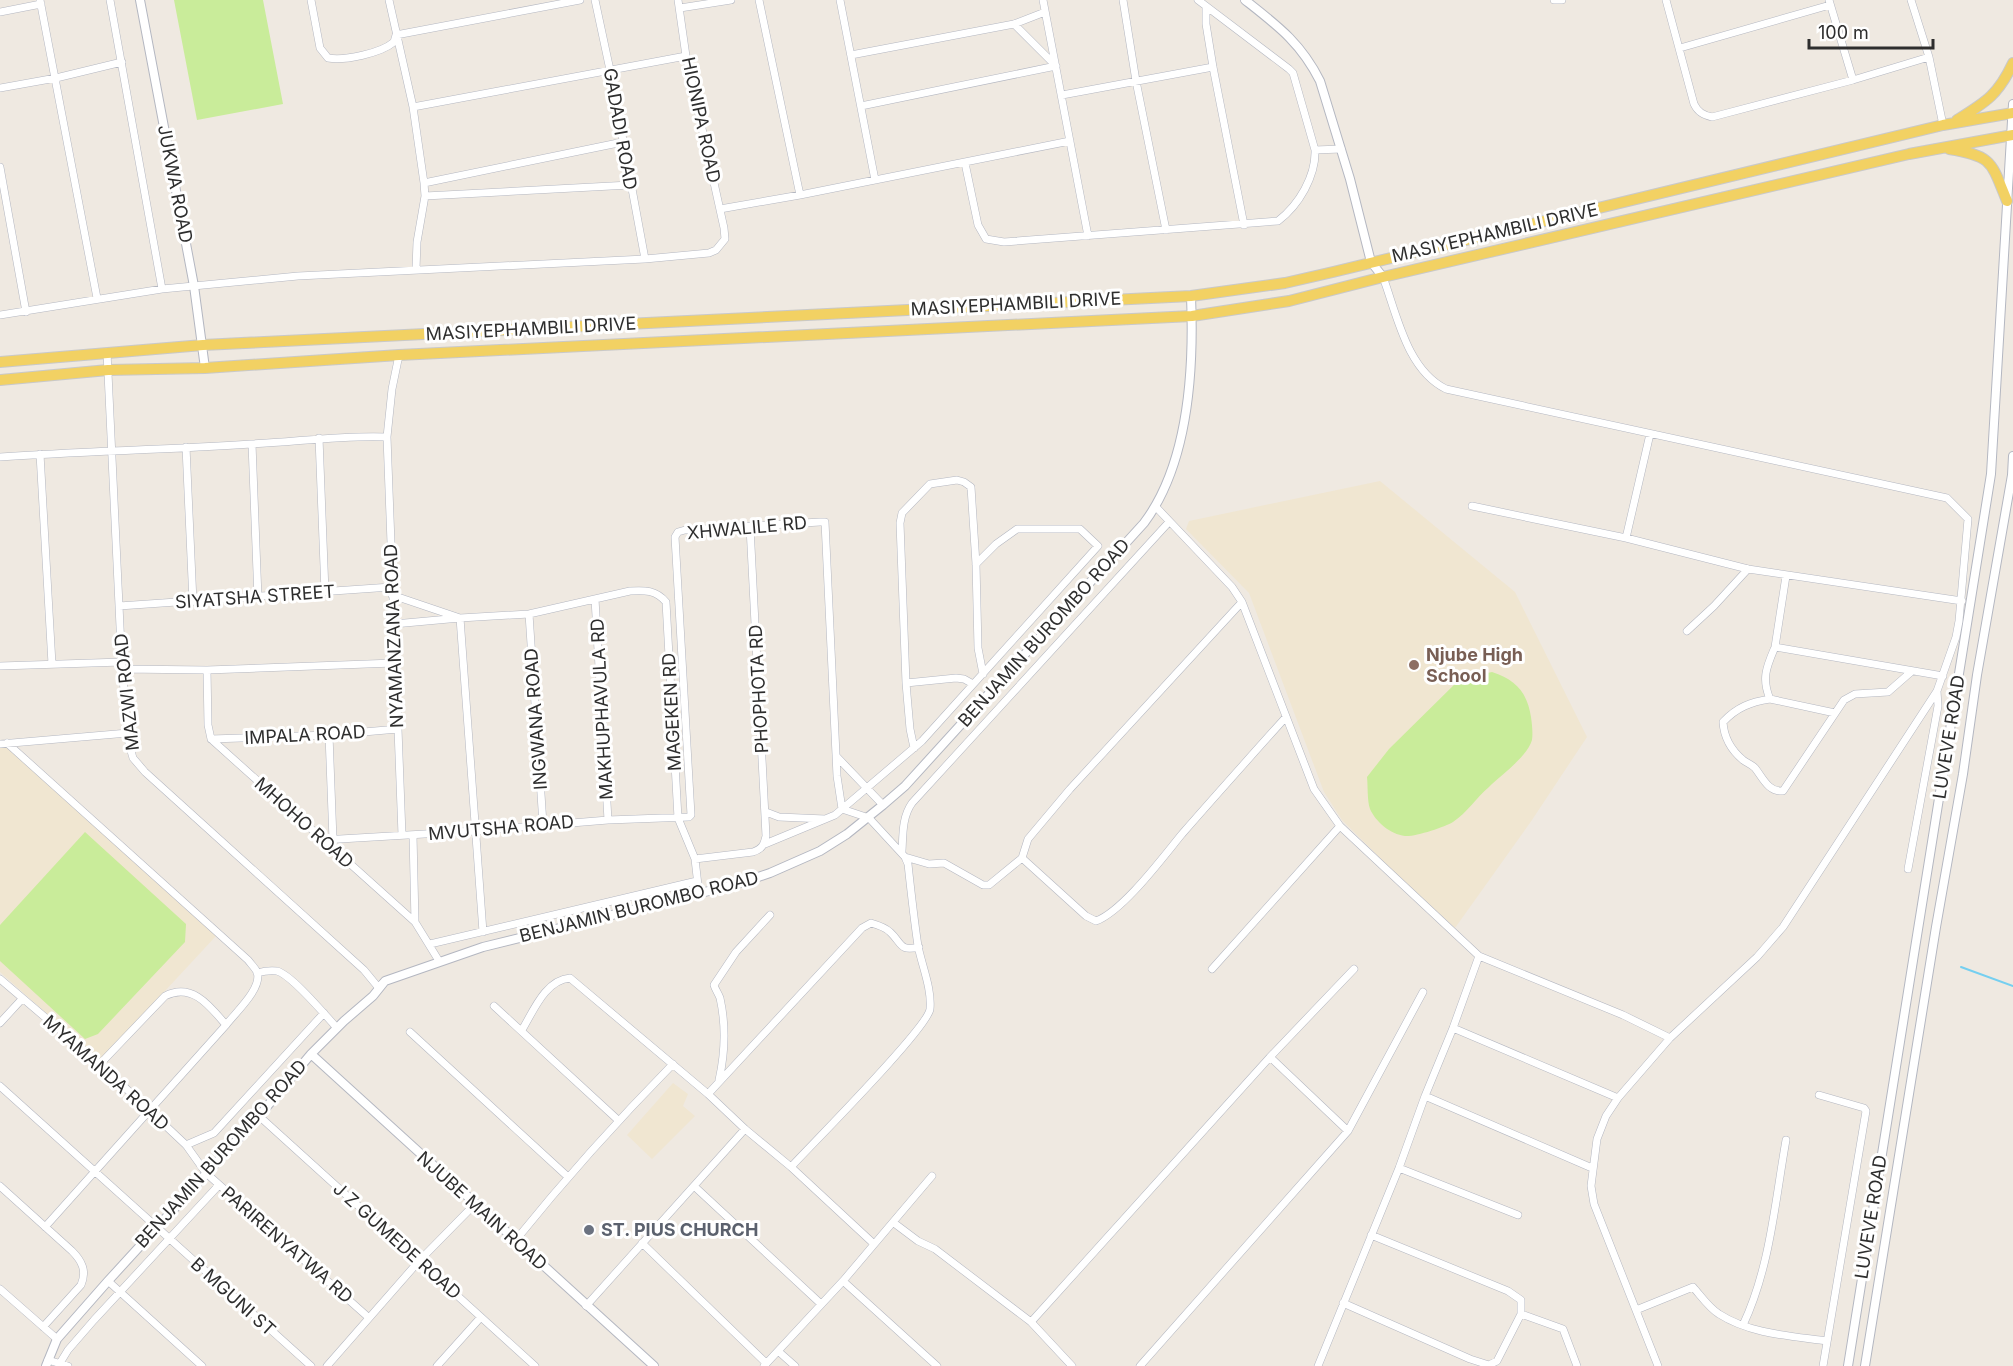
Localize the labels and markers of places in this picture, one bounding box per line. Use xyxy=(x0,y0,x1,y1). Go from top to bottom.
place label: Njube High School xyxy=(1426,644,1523,686)
marker: Njube High School xyxy=(1407,658,1421,672)
place label: ST. PIUS CHURCH xyxy=(601,1219,758,1240)
marker: ST. PIUS CHURCH xyxy=(582,1223,596,1237)

